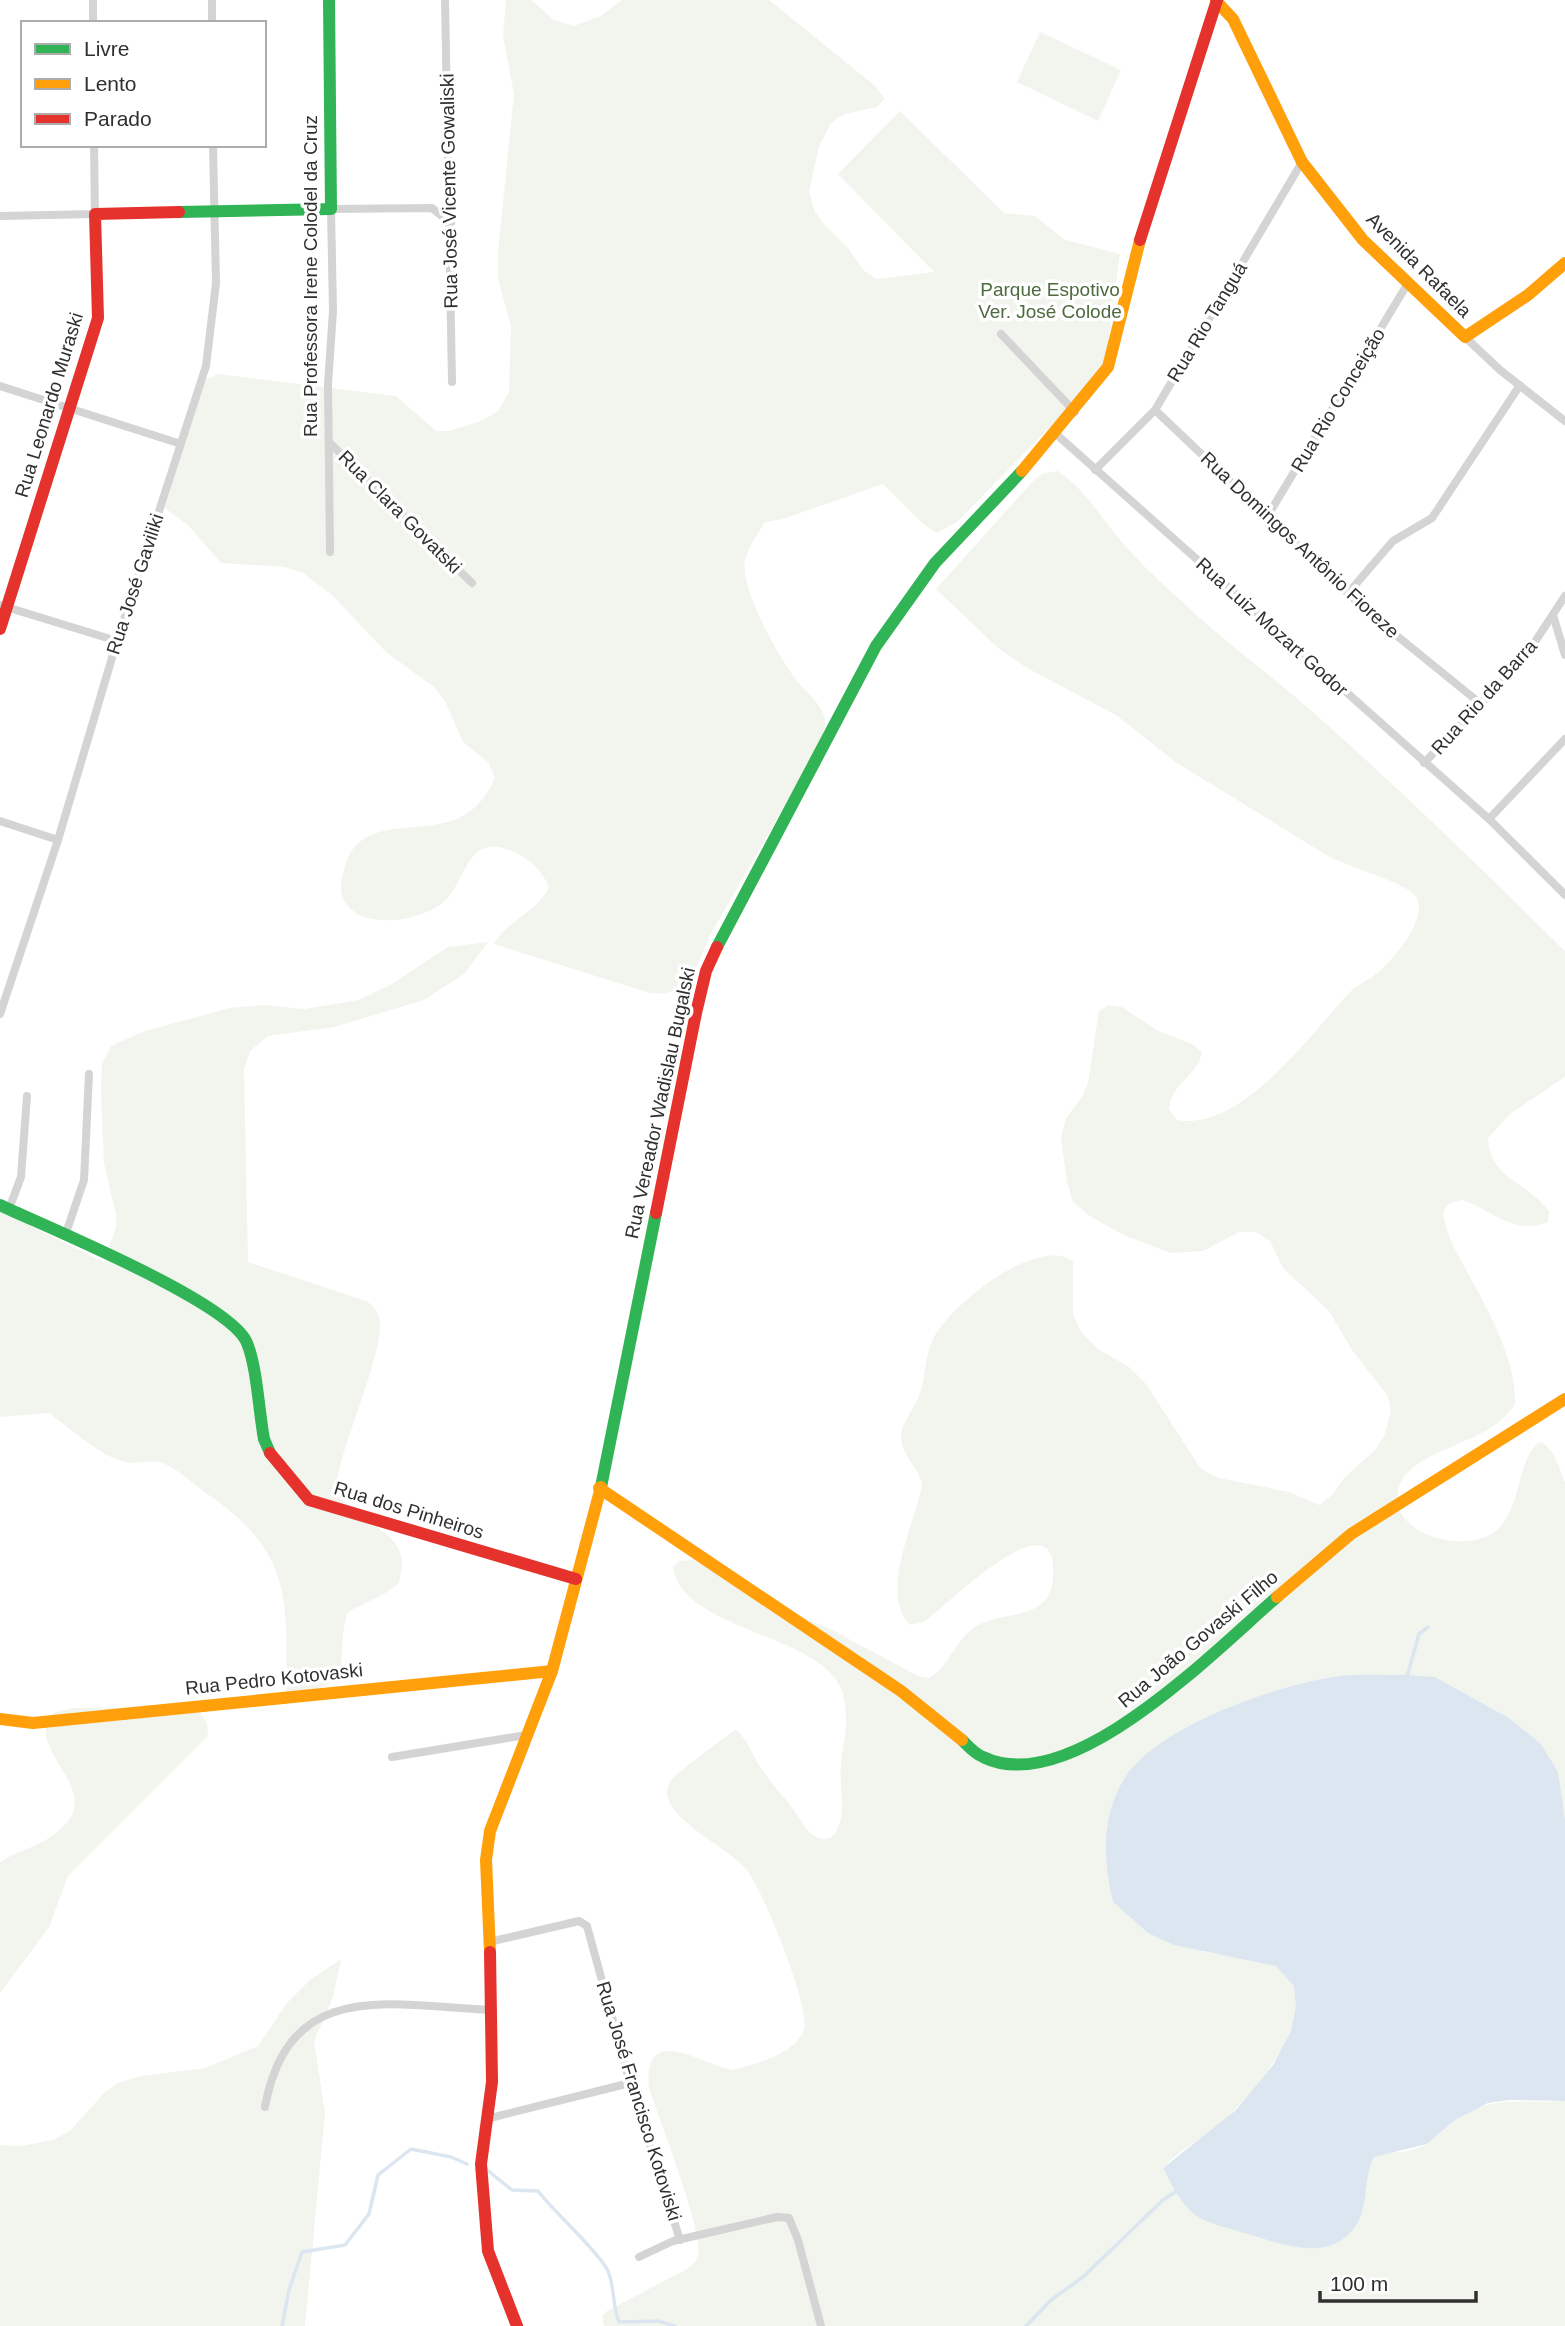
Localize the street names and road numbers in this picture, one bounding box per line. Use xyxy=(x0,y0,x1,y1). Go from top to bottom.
street label: Rua José Vicente Gowaliski xyxy=(436,73,462,309)
street label: Rua Professora Irene Colodel da Cruz xyxy=(300,115,321,437)
street label: Avenida Rafaela xyxy=(1362,208,1476,322)
street label: Rua Rio Tanguá xyxy=(1163,258,1251,386)
street label: Rua Leonardo Muraski xyxy=(11,310,87,500)
street label: Rua Rio Conceição xyxy=(1287,324,1389,476)
street label: Rua Clara Govatski xyxy=(334,446,466,578)
street label: Rua Domingos Antônio Fioreze xyxy=(1197,448,1403,642)
street label: Rua José Gaviliki xyxy=(102,511,168,657)
street label: Rua Luiz Mozart Godor xyxy=(1192,553,1353,701)
street label: Rua Rio da Barra xyxy=(1427,635,1541,759)
street label: Rua Vereador Wadislau Bugalski xyxy=(621,965,699,1241)
street label: Rua dos Pinheiros xyxy=(332,1477,486,1543)
street label: Rua João Govaski Filho xyxy=(1114,1566,1282,1712)
street label: Rua Pedro Kotovaski xyxy=(184,1659,364,1699)
street label: Rua José Francisco Kotoviski xyxy=(593,1979,685,2223)

